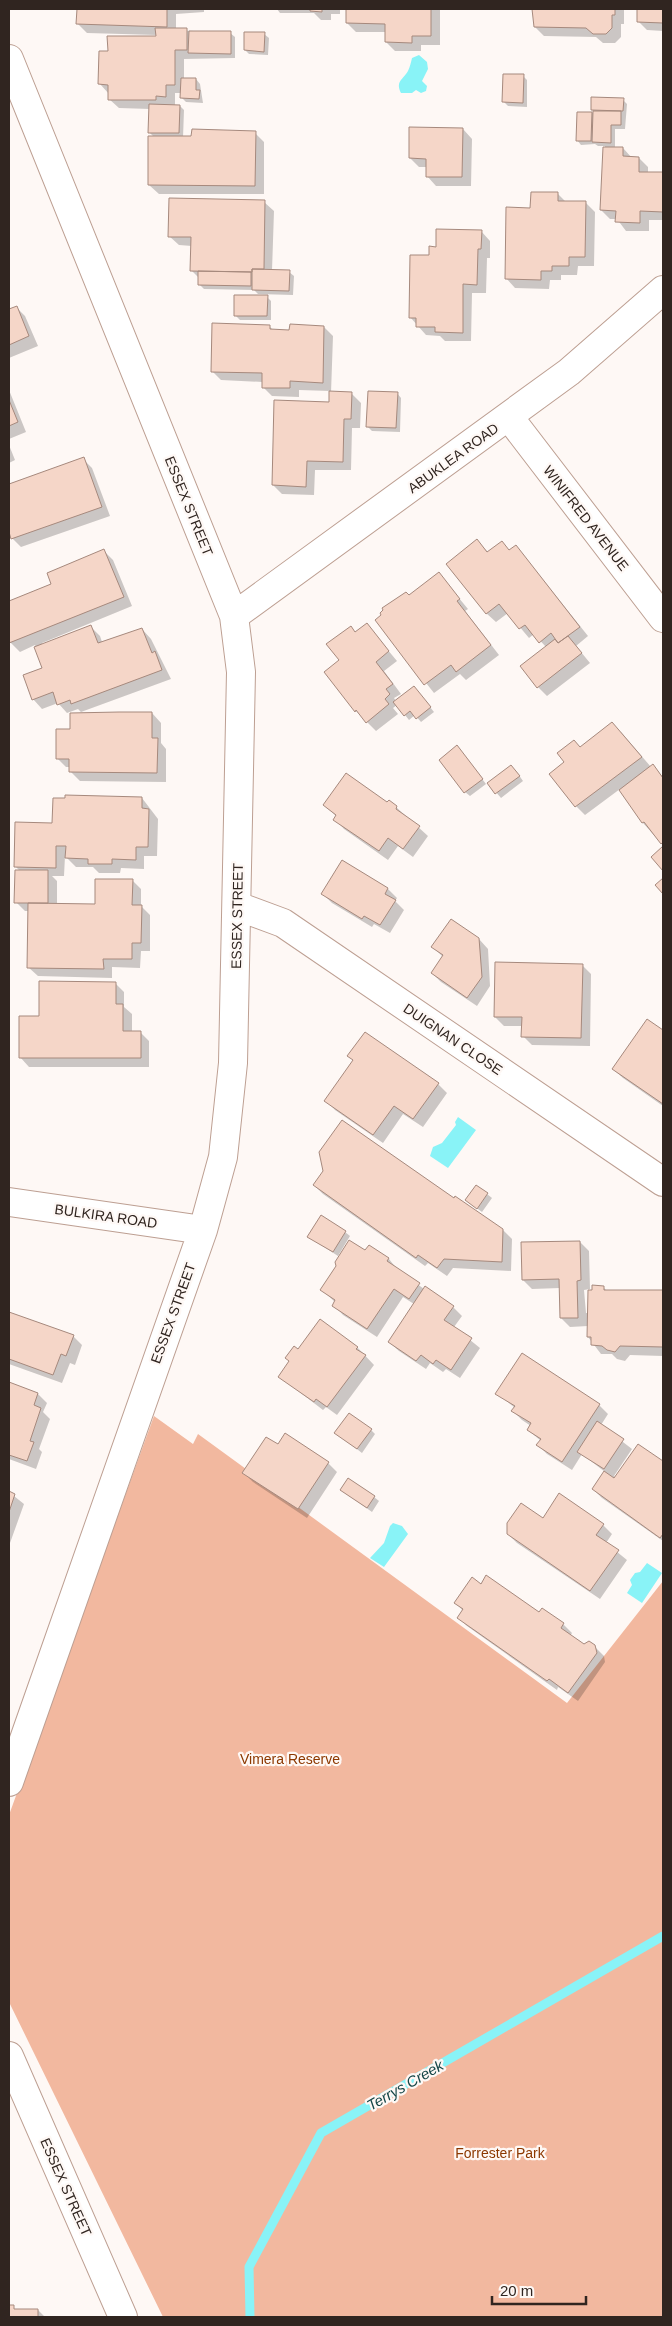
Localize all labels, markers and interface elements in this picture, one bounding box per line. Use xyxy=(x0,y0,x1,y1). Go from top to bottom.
street label: ABUKLEA ROAD xyxy=(405,420,501,496)
street label: ESSEX STREET xyxy=(162,454,216,558)
street label: WINIFRED AVENUE xyxy=(540,462,632,574)
street label: ESSEX STREET xyxy=(228,863,246,969)
street label: DUIGNAN CLOSE xyxy=(400,1000,506,1078)
street label: BULKIRA ROAD xyxy=(54,1201,158,1231)
street label: ESSEX STREET xyxy=(147,1260,199,1365)
park label: Vimera Reserve xyxy=(240,1751,340,1767)
water label: Terrys Creek xyxy=(364,2056,447,2114)
street label: ESSEX STREET xyxy=(37,2135,95,2239)
park label: Forrester Park xyxy=(455,2145,546,2161)
scale bar xyxy=(492,2274,586,2306)
text: 20 m xyxy=(500,2282,533,2299)

